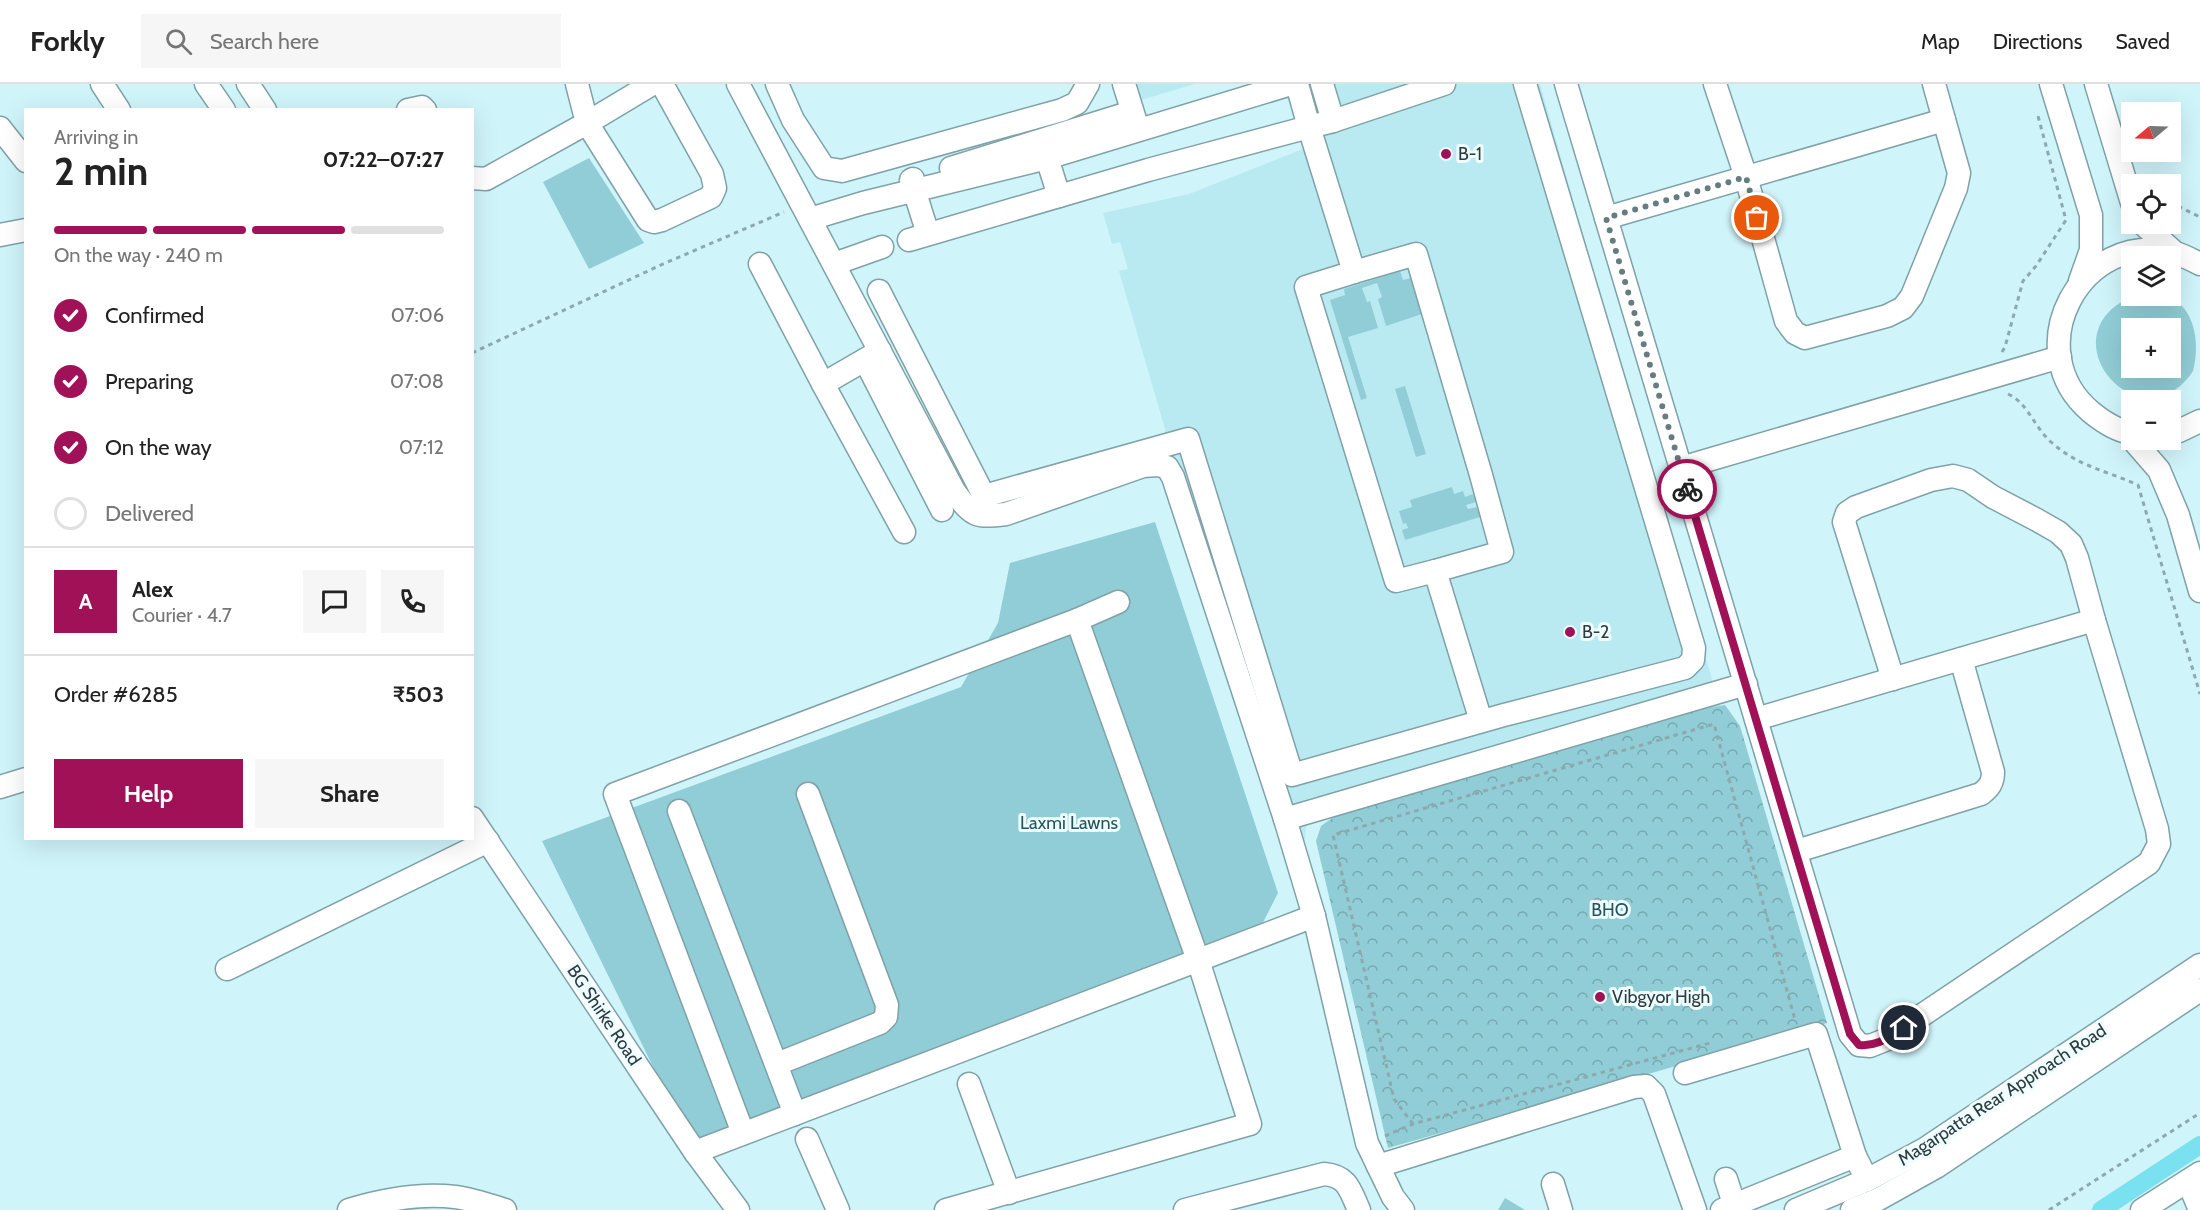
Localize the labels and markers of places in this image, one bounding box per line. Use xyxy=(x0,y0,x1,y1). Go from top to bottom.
place label: B-1 xyxy=(1458,143,1482,165)
marker: B-1 xyxy=(1439,147,1453,161)
pin xyxy=(1731,192,1782,243)
place label: B-2 xyxy=(1582,621,1610,643)
marker: B-2 xyxy=(1563,625,1577,639)
place label: Vibgyor High xyxy=(1612,986,1710,1008)
marker: Vibgyor High xyxy=(1593,990,1607,1004)
pin xyxy=(1878,1002,1929,1053)

